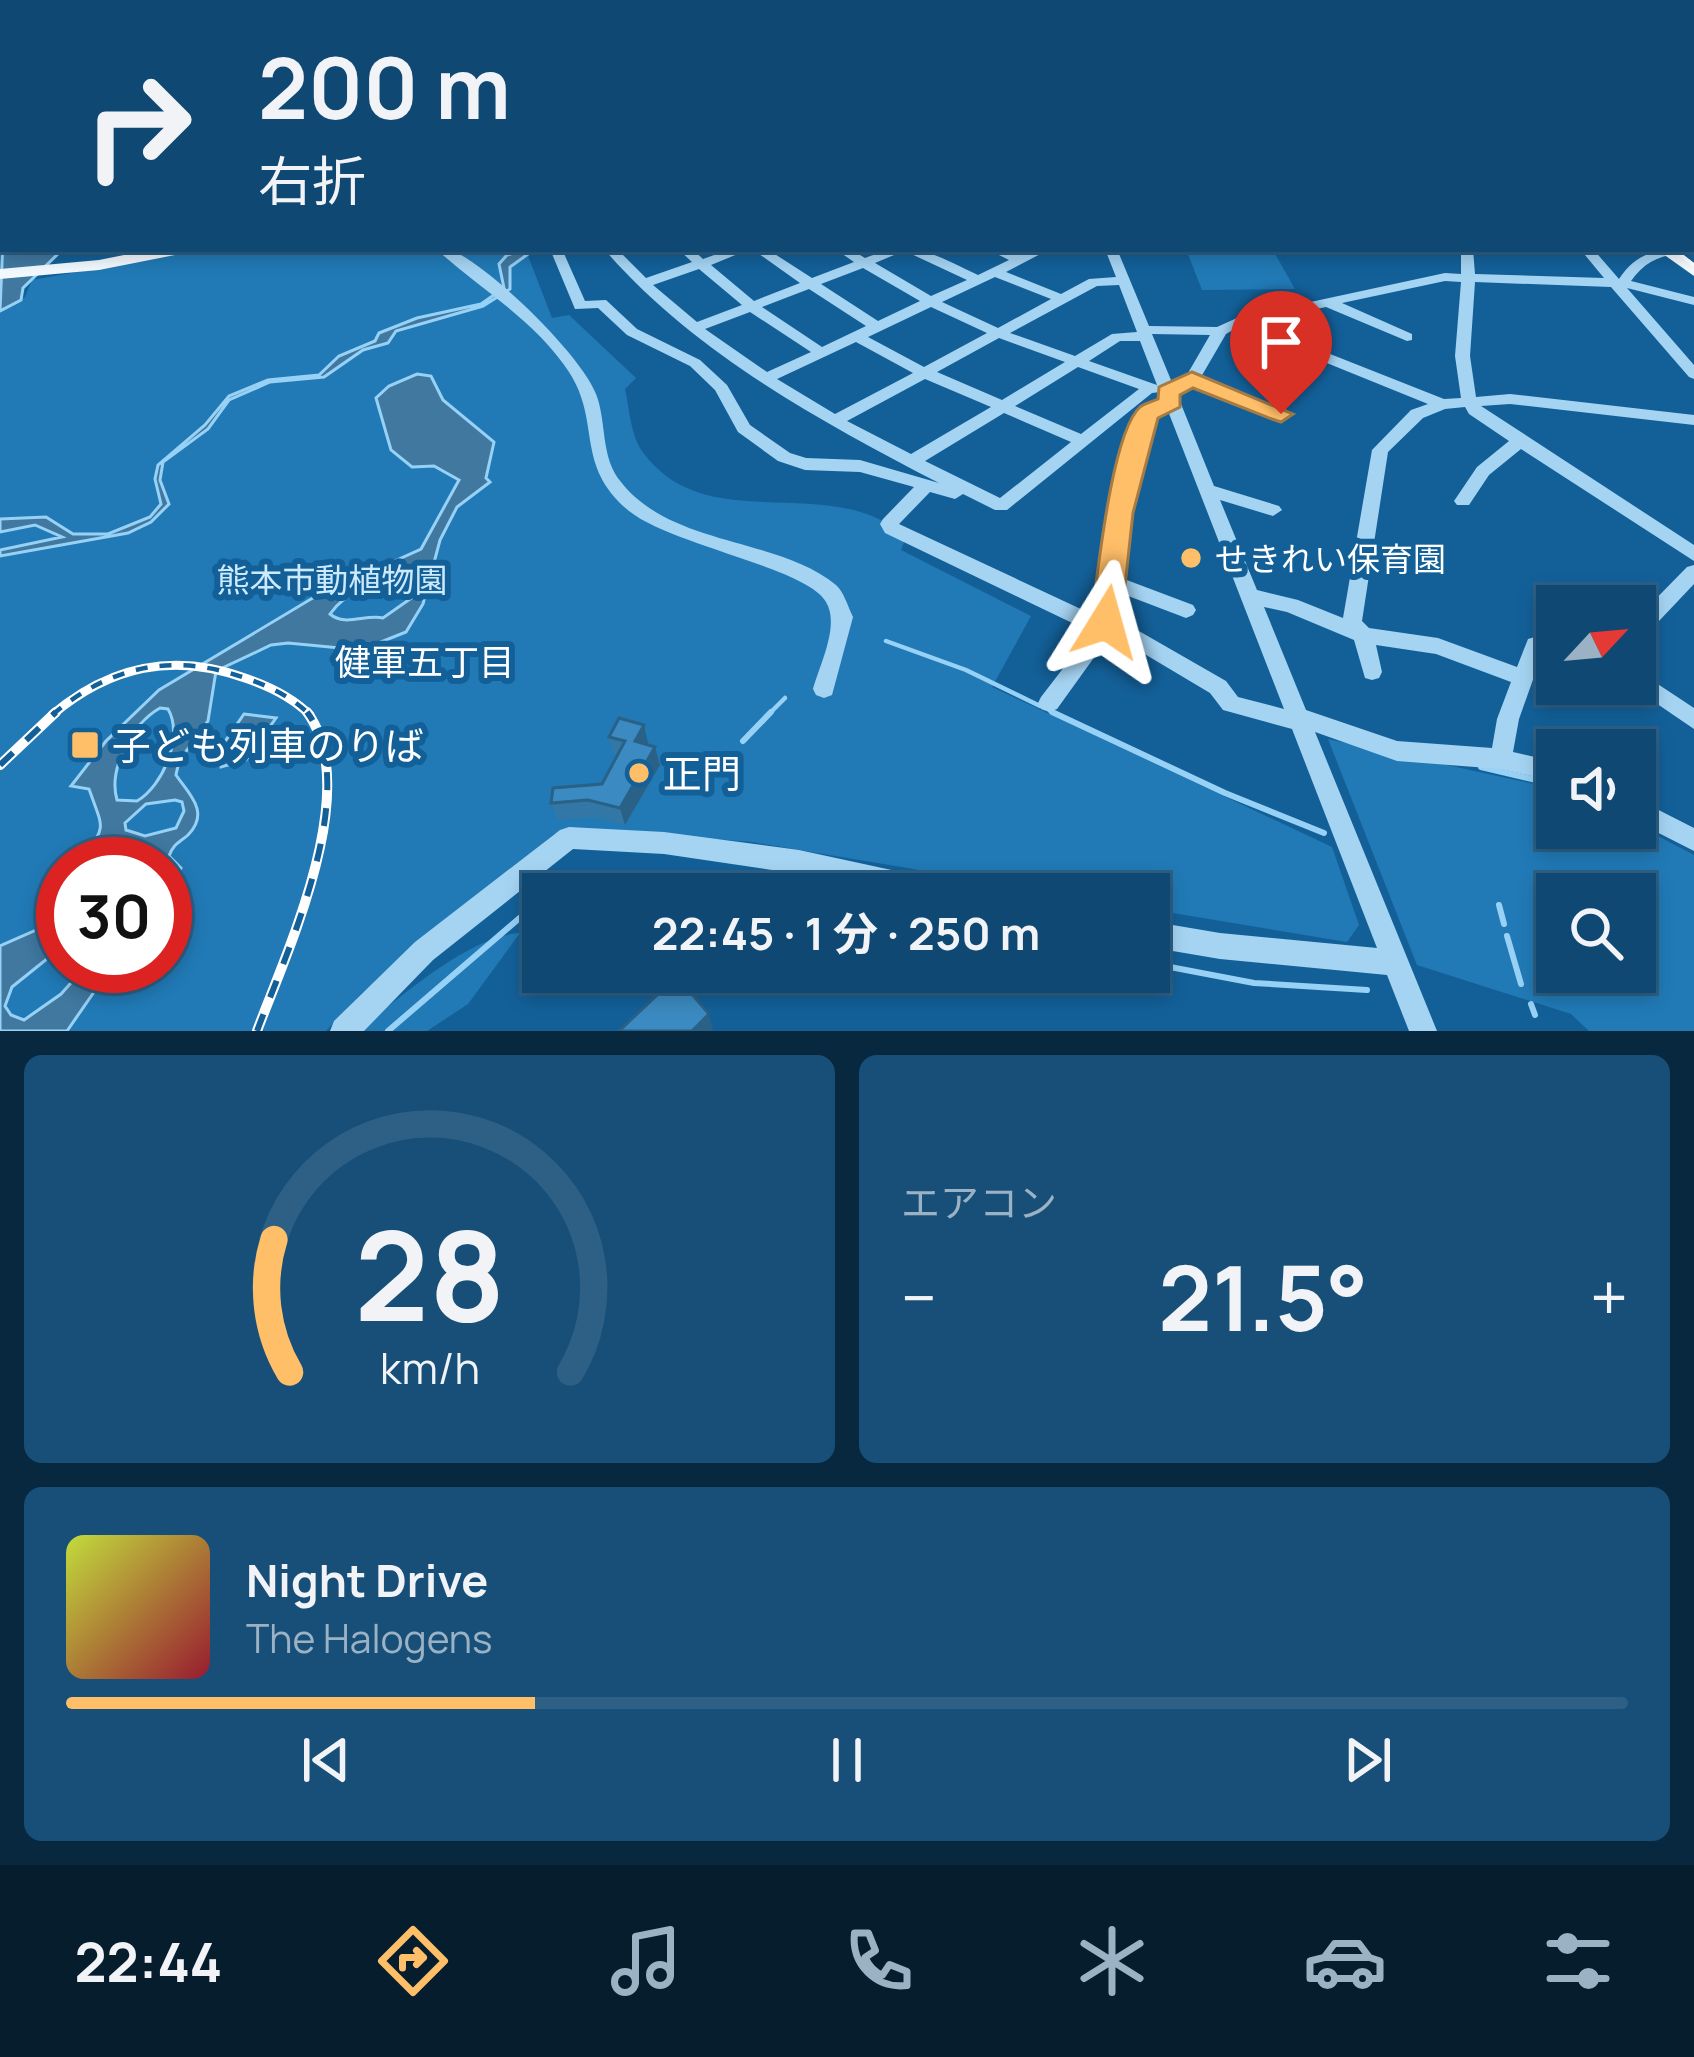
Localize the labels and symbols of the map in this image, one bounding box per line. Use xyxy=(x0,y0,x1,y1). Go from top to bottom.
pin xyxy=(1230,291,1332,414)
place label: せきれい保育園 xyxy=(1215,536,1446,581)
marker: せきれい保育園 xyxy=(1178,545,1204,571)
park label: 熊本市動植物園 xyxy=(217,557,448,602)
position arrow xyxy=(1043,559,1169,685)
north arrow xyxy=(1536,585,1656,705)
district label: 健軍五丁目 xyxy=(335,637,515,686)
place label: 子ども列車のりば xyxy=(112,718,424,772)
marker: 子ども列車のりば xyxy=(69,729,101,761)
place label: 正門 xyxy=(663,746,741,800)
marker: 正門 xyxy=(626,760,652,786)
speed limit sign: 30 xyxy=(36,837,192,993)

